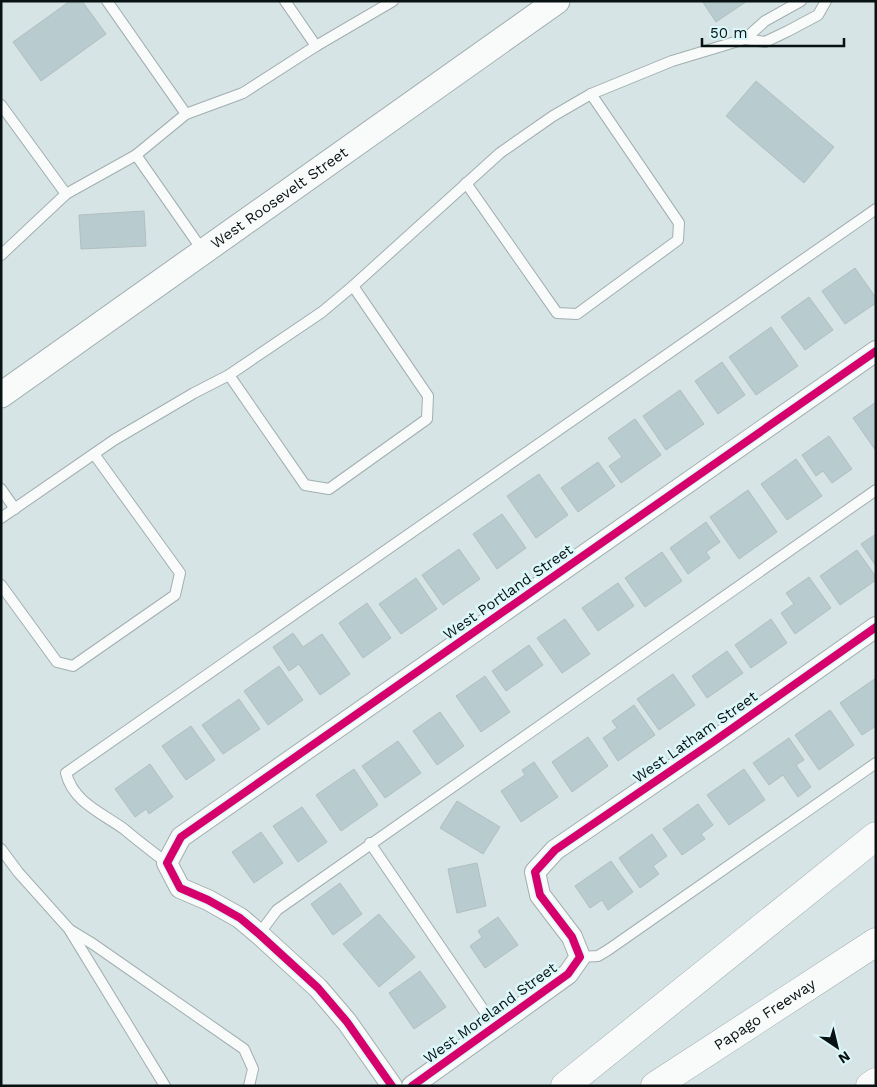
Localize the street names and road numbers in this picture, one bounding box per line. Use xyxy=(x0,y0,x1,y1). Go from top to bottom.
street label: West Roosevelt Street xyxy=(207,143,352,252)
street label: West Portland Street xyxy=(440,540,577,644)
street label: West Latham Street xyxy=(629,687,761,787)
street label: West Moreland Street xyxy=(420,958,561,1067)
street label: Papago Freeway xyxy=(711,975,819,1054)

